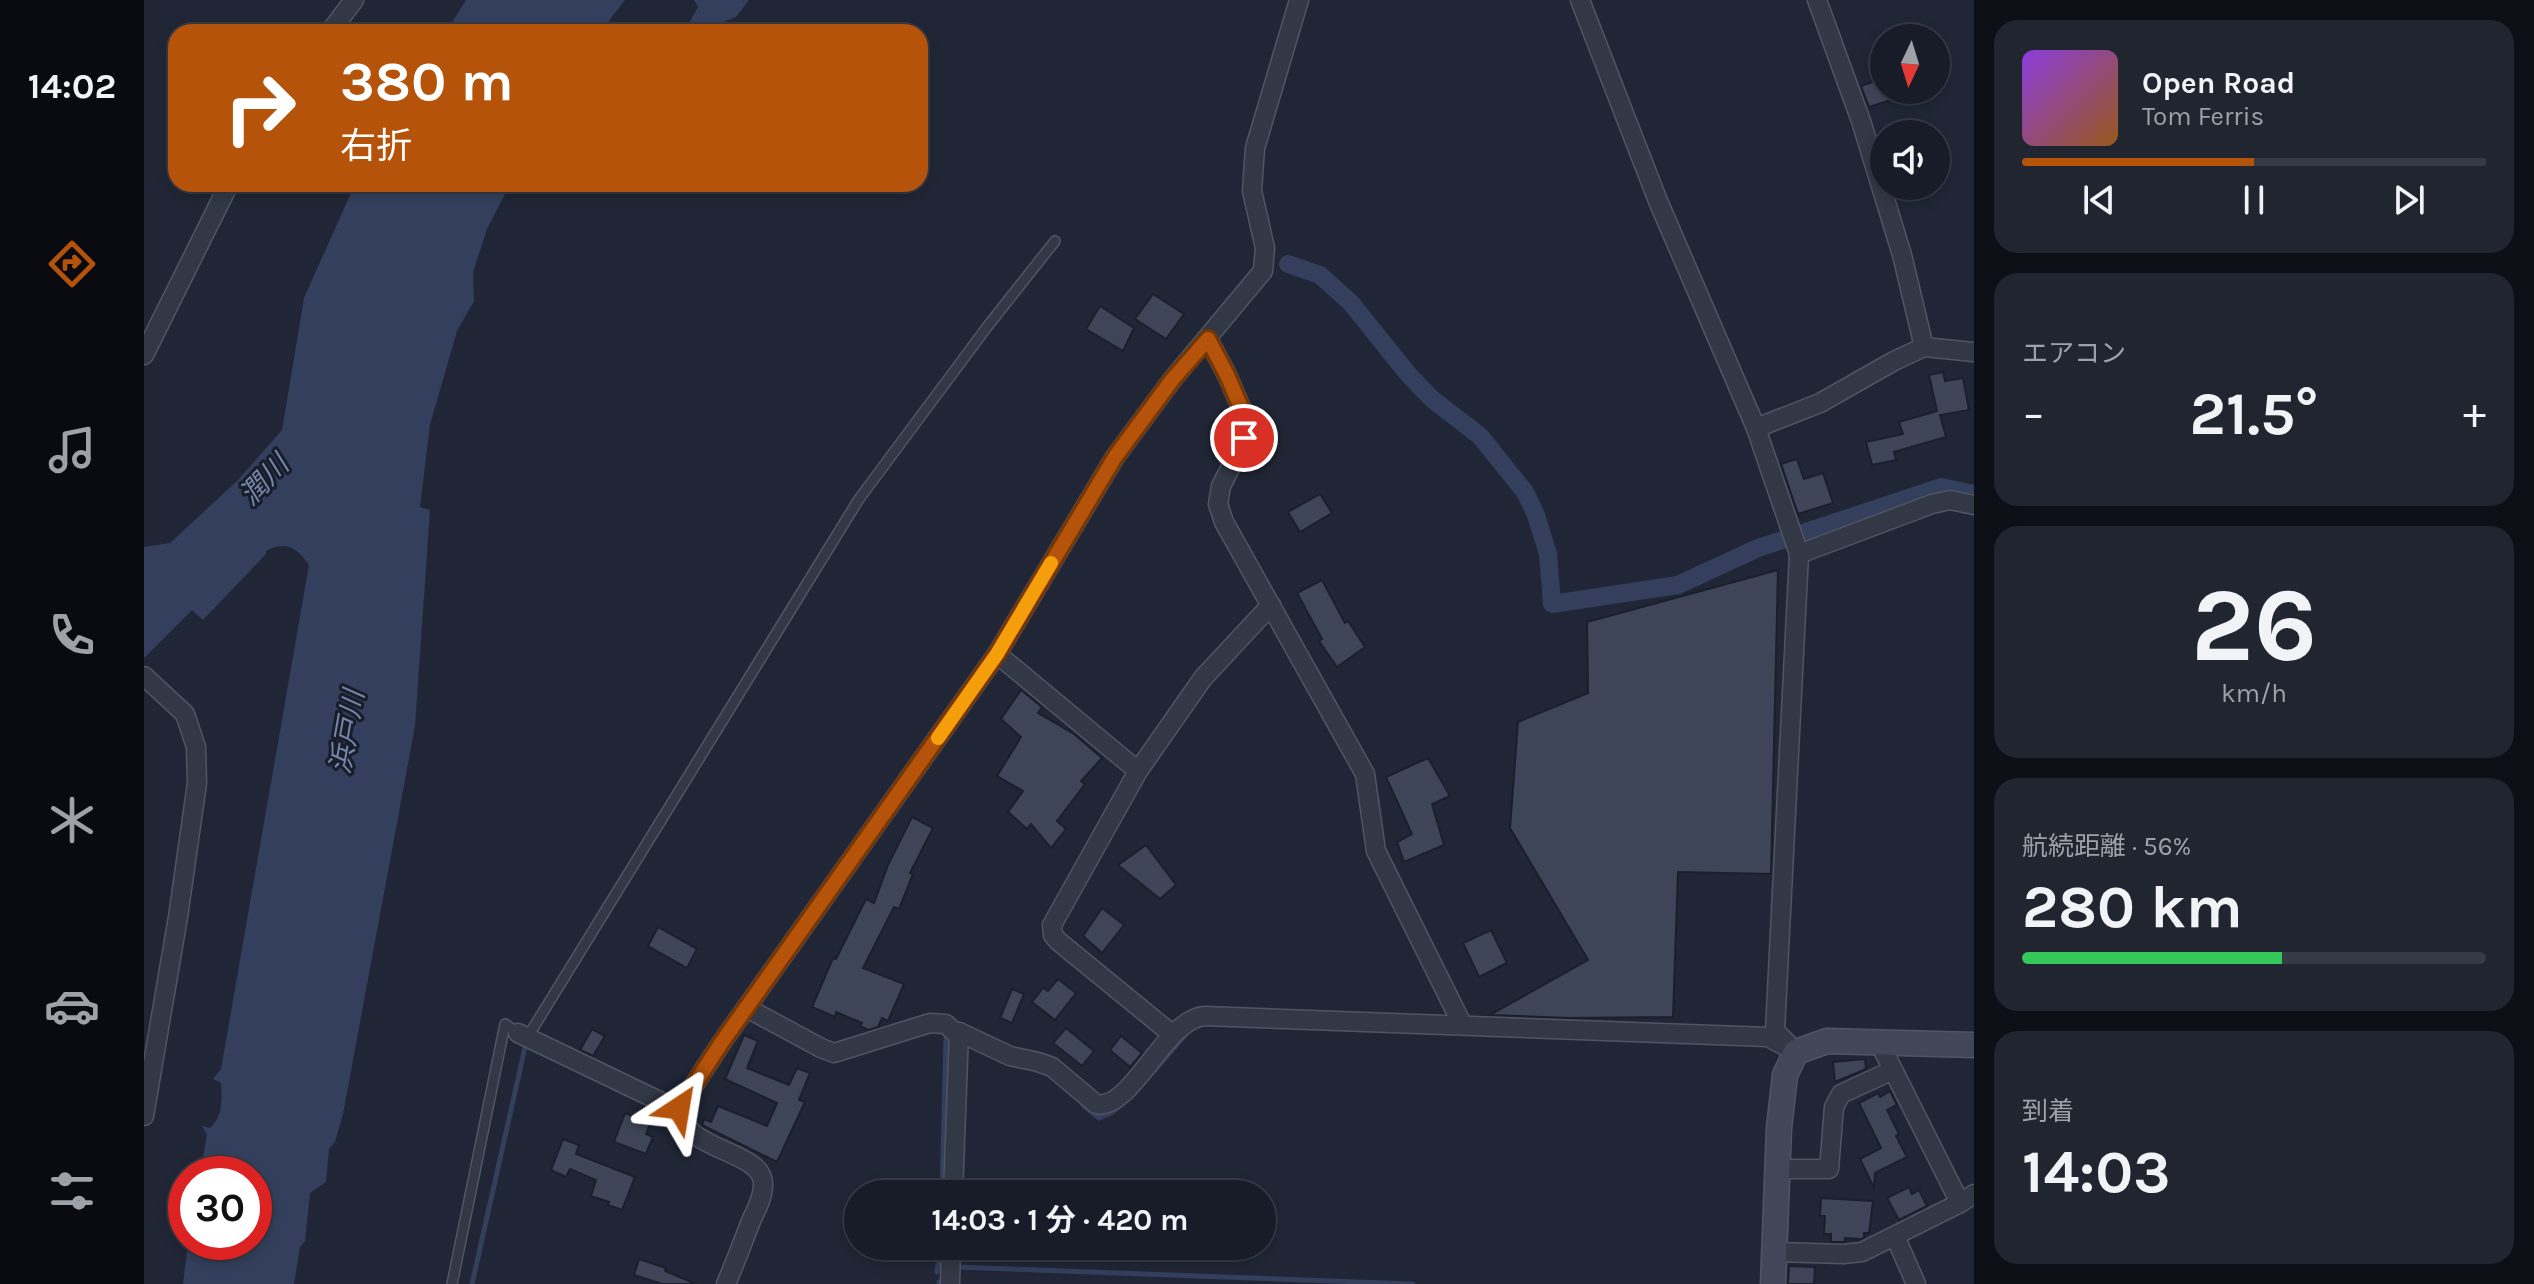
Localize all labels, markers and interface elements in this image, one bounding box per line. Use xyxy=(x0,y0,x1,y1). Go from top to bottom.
north arrow xyxy=(1870,24,1950,104)
map controls xyxy=(1870,24,1950,200)
text: 380 m xyxy=(340,49,514,114)
icon: right xyxy=(208,56,312,160)
text: 14:02 xyxy=(28,65,116,107)
text: Open Road xyxy=(2142,65,2295,101)
text: Tom Ferris xyxy=(2142,101,2264,132)
button: sound xyxy=(1870,120,1950,200)
text: 右折 xyxy=(340,125,412,167)
icon: previous xyxy=(2077,178,2121,222)
icon: pause xyxy=(2232,178,2276,222)
icon: next xyxy=(2387,178,2431,222)
icon: directions xyxy=(44,236,100,292)
text: エアコン xyxy=(2022,338,2126,369)
text: 21.5° xyxy=(2190,379,2318,449)
text: − xyxy=(2022,388,2045,439)
text: + xyxy=(2463,388,2486,439)
pin xyxy=(1210,404,1278,472)
icon: arrive xyxy=(1222,416,1266,460)
icon: music xyxy=(44,422,100,478)
water label: 潤川 xyxy=(233,446,297,512)
text: 26 xyxy=(2191,565,2317,686)
icon: phone xyxy=(44,607,100,663)
text: km/h xyxy=(2221,678,2287,709)
water label: 浜戸川 xyxy=(323,685,371,776)
icon: climate xyxy=(44,792,100,848)
text: 航続距離 · 56% xyxy=(2022,831,2191,862)
text: 280 km xyxy=(2022,872,2243,942)
icon: car xyxy=(44,978,100,1034)
position arrow xyxy=(637,1066,721,1150)
text: 到着 xyxy=(2022,1096,2074,1127)
text: 14:03 xyxy=(2022,1137,2171,1207)
speed limit sign: 30 xyxy=(168,1156,272,1260)
icon: filters xyxy=(44,1163,100,1219)
text: 14:03 · 1 分 · 420 m xyxy=(932,1202,1188,1238)

